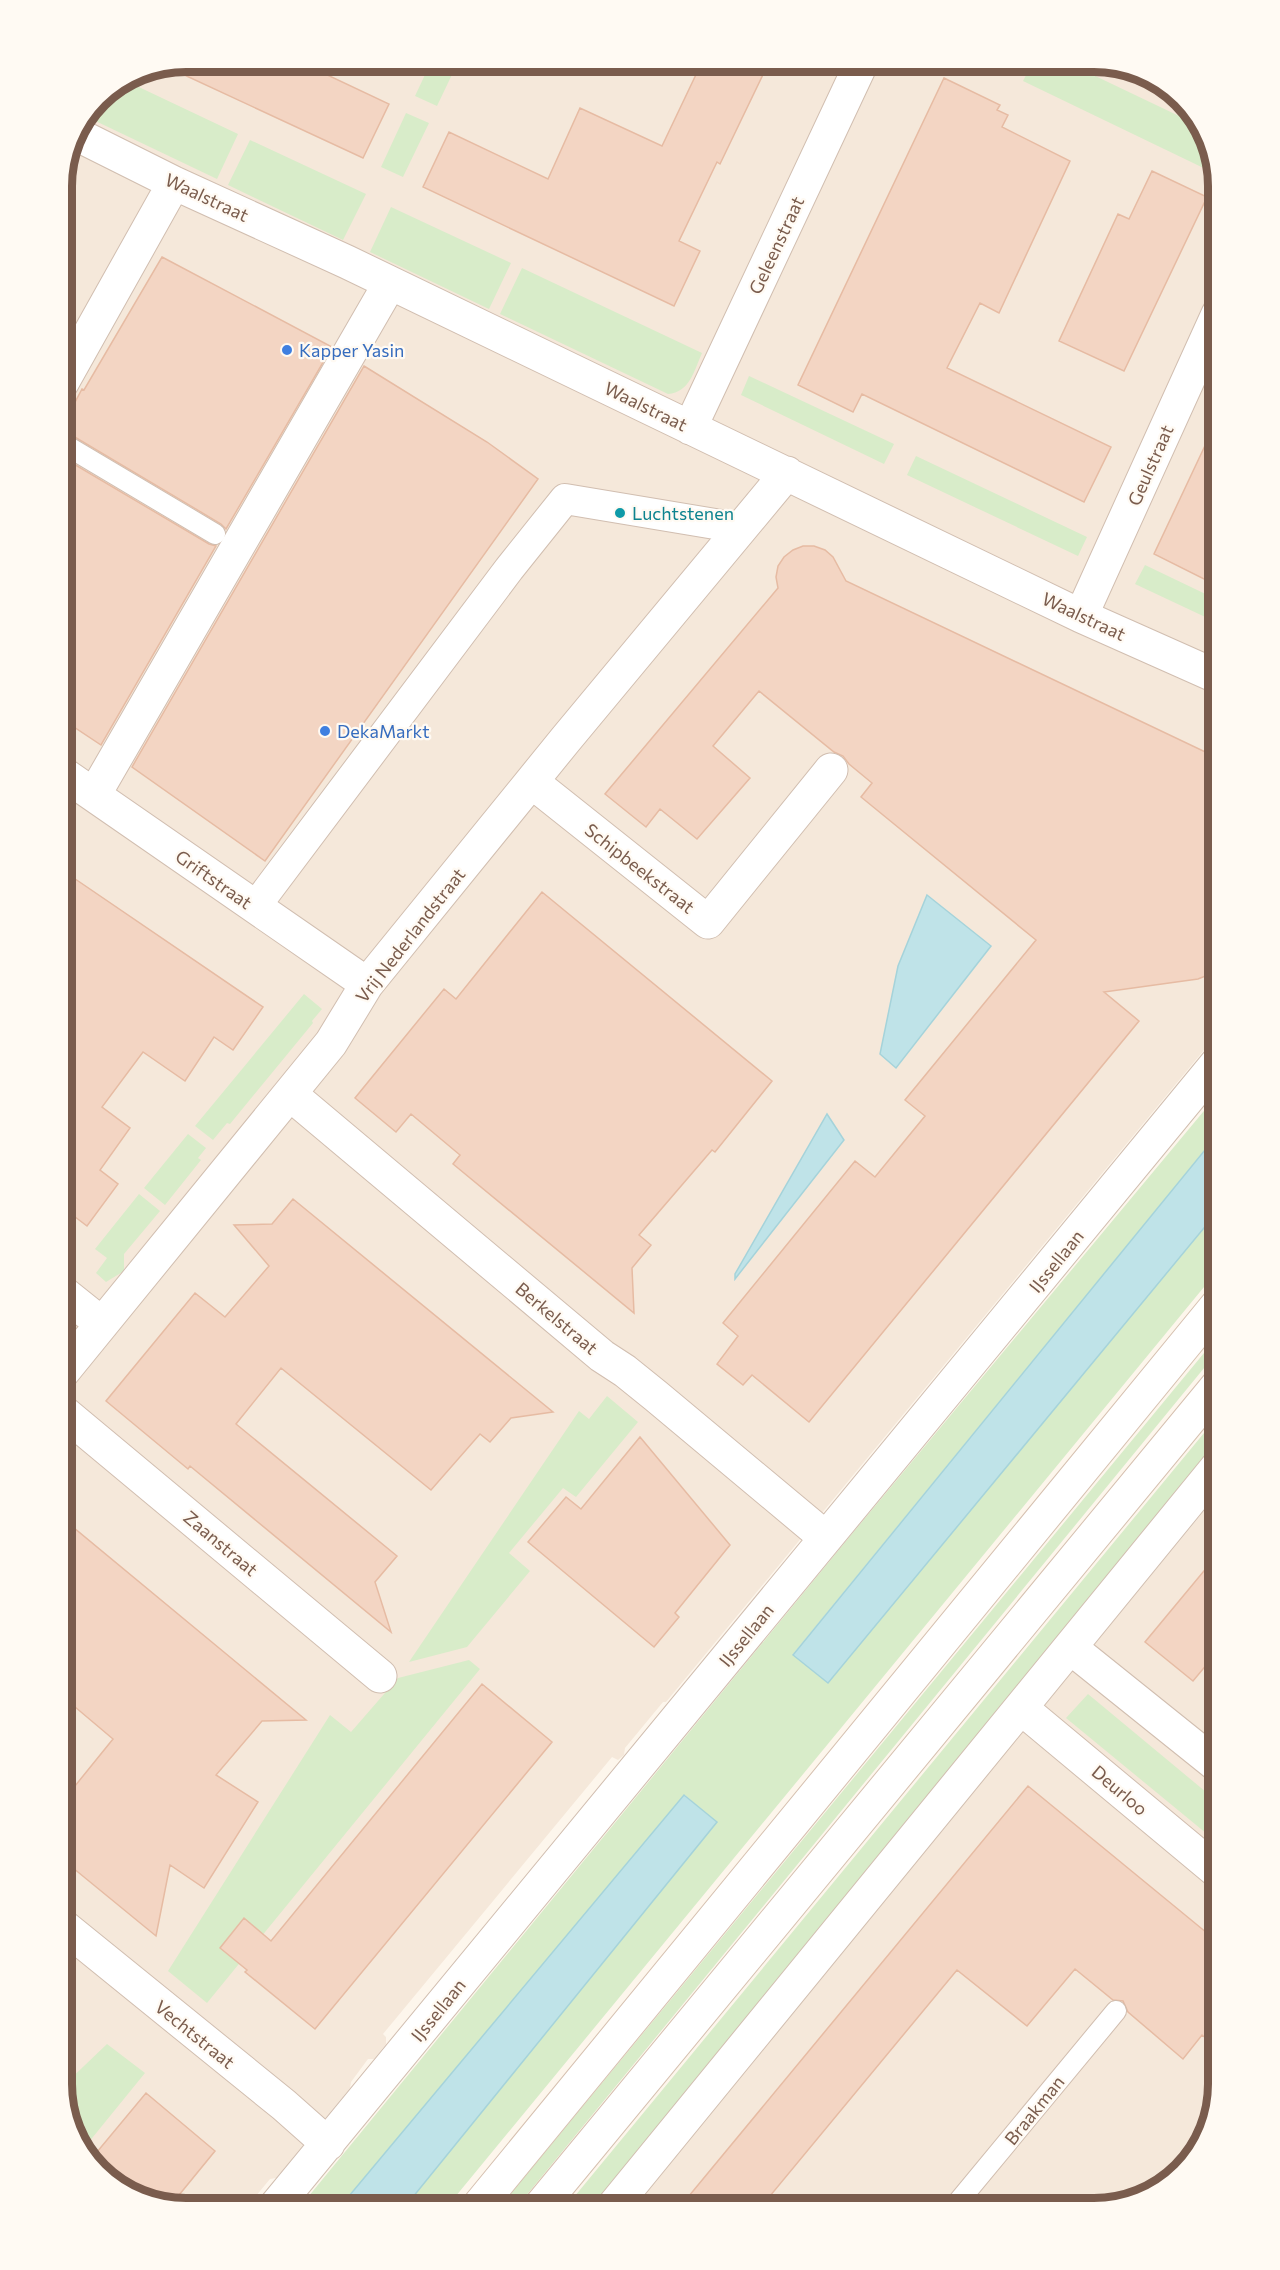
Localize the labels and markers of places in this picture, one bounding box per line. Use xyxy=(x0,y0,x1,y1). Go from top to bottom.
place label: Kapper Yasin xyxy=(299,339,404,361)
marker: Kapper Yasin xyxy=(280,343,294,357)
place label: Luchtstenen xyxy=(632,502,734,524)
marker: Luchtstenen xyxy=(613,506,627,520)
place label: DekaMarkt xyxy=(337,720,430,742)
marker: DekaMarkt xyxy=(318,724,332,738)

